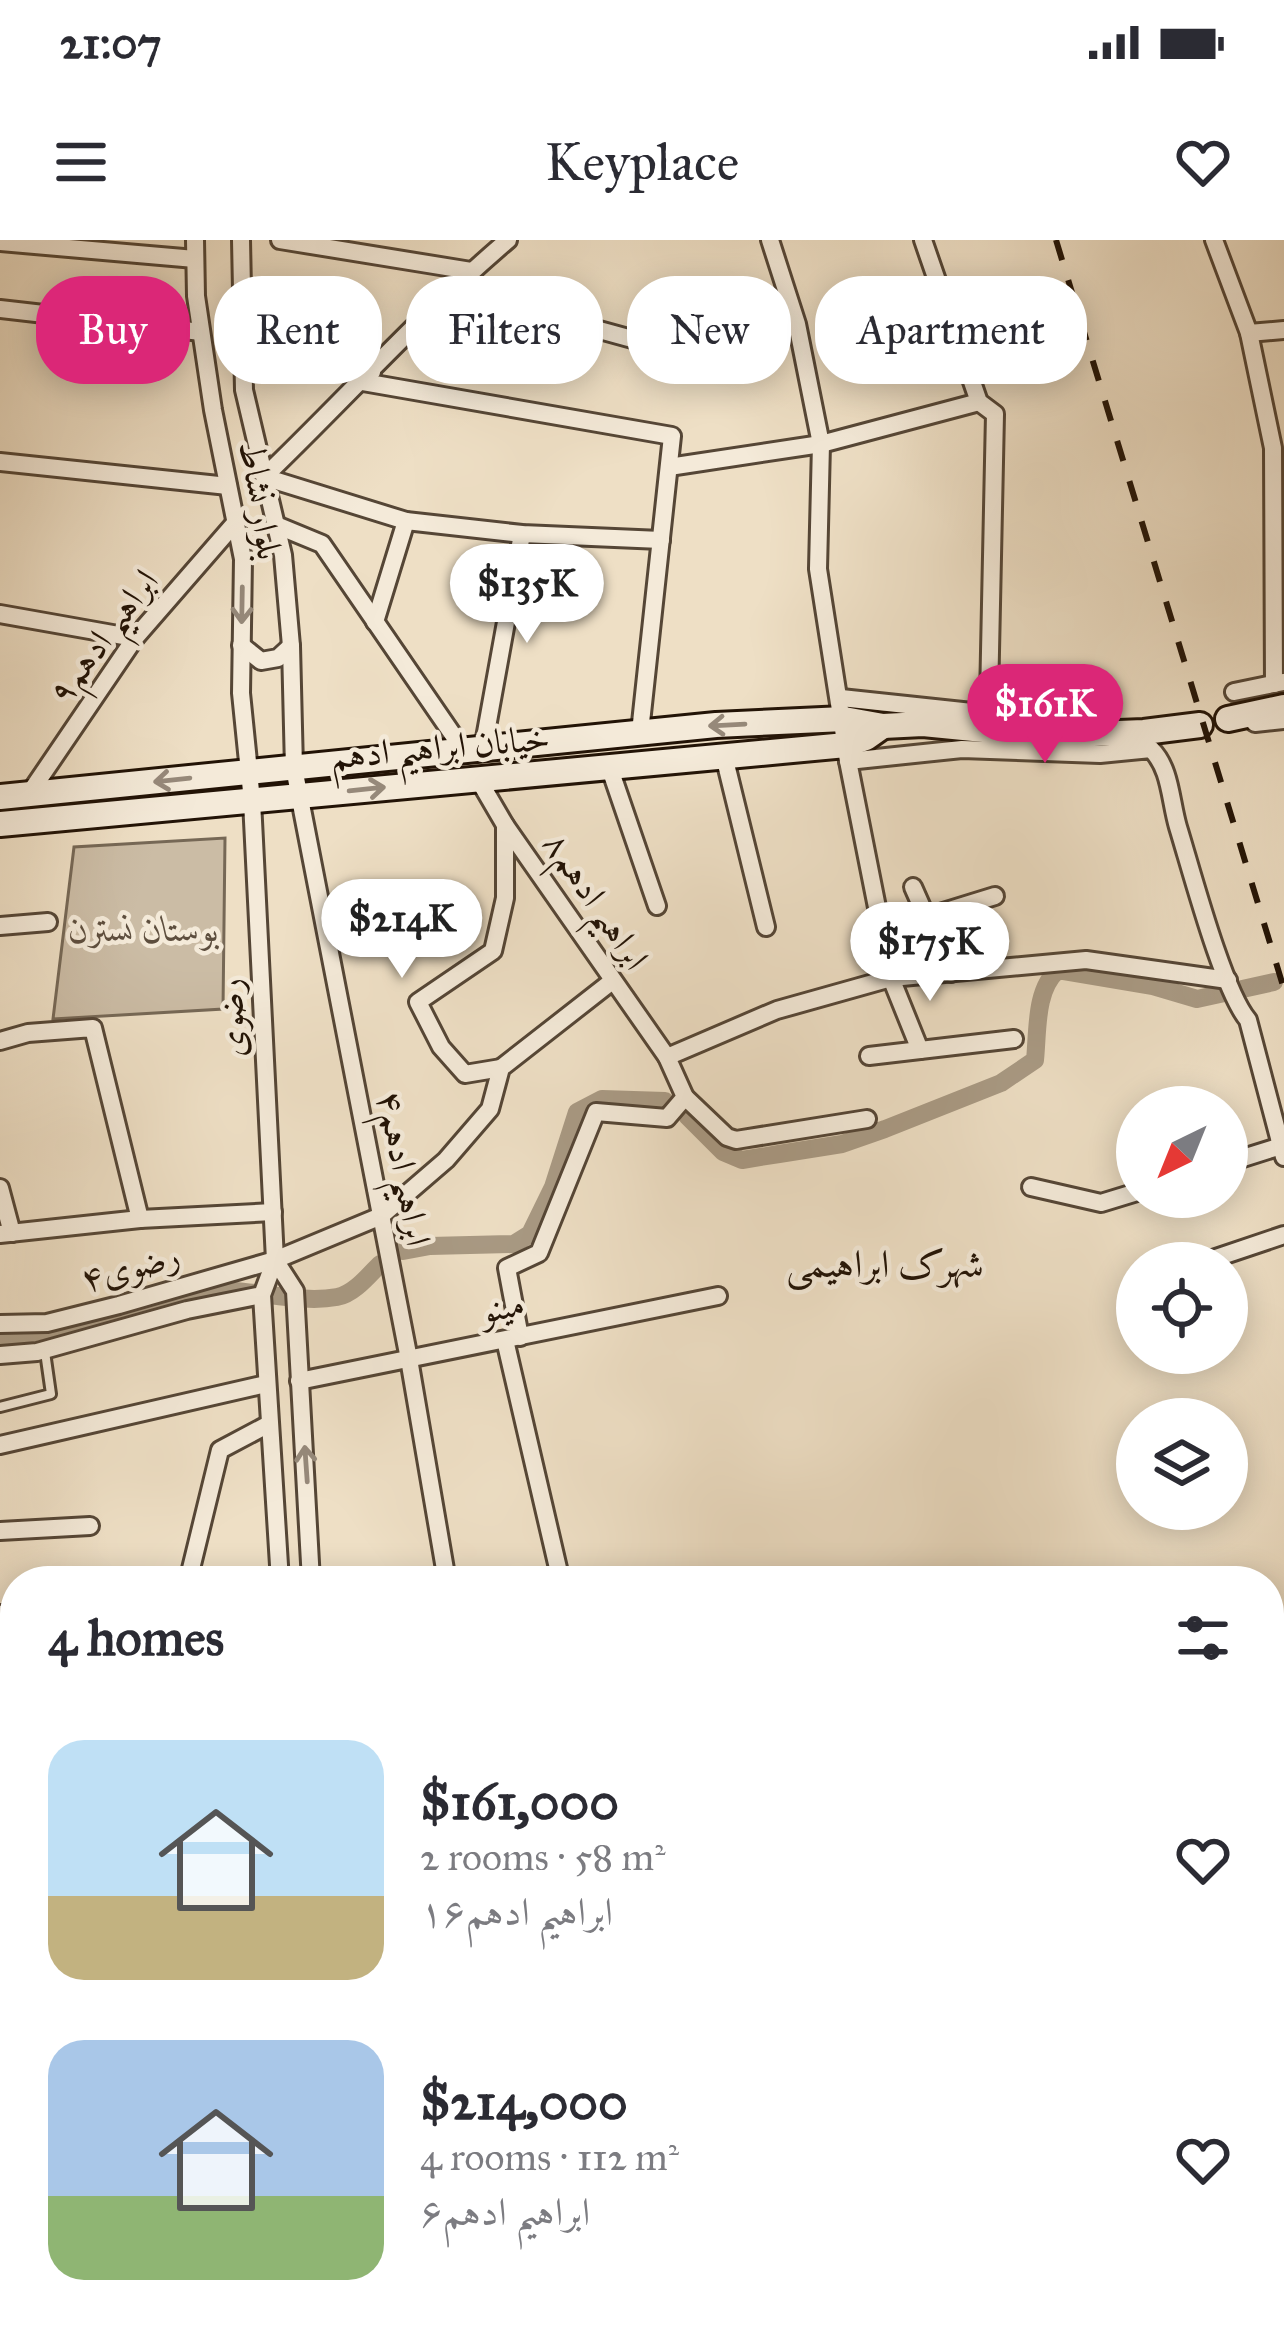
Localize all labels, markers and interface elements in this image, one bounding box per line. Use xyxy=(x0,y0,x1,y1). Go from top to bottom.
text: 21:07 xyxy=(60,15,162,70)
icon: menu xyxy=(48,129,114,195)
text: Keyplace xyxy=(545,129,739,195)
icon: heart xyxy=(1170,129,1236,195)
chip: Buy xyxy=(36,276,190,384)
chip: Rent xyxy=(214,276,382,384)
chip: Filters xyxy=(406,276,603,384)
chip: New xyxy=(627,276,791,384)
chip: Apartment xyxy=(815,276,1087,384)
street label: بلوار نشاط xyxy=(230,438,292,563)
pin: $135K xyxy=(443,544,611,646)
text: $135K xyxy=(477,559,577,607)
street label: ابراهیم ادهم۹ xyxy=(38,561,178,720)
one-way arrow xyxy=(231,585,253,624)
pin: $161K xyxy=(961,664,1129,766)
text: $161K xyxy=(994,679,1096,727)
one-way arrow xyxy=(708,714,747,737)
street label: خیابان ابراهیم ادهم xyxy=(329,715,553,791)
one-way arrow xyxy=(153,769,192,792)
one-way arrow xyxy=(347,777,386,799)
street label: ابراهیم ادهم۸ xyxy=(523,823,658,985)
pin: $214K xyxy=(318,879,486,981)
text: $214K xyxy=(348,894,456,942)
pin: $175K xyxy=(846,902,1014,1004)
park label: بوستان نسترن xyxy=(68,907,220,951)
text: $175K xyxy=(877,917,983,965)
street label: رضوی xyxy=(207,977,255,1059)
north arrow xyxy=(1116,1086,1248,1218)
map controls xyxy=(1116,1086,1248,1530)
street label: ابراهیم ادهم۴ xyxy=(355,1087,441,1252)
street label: رضوی۴ xyxy=(76,1233,184,1301)
district label: شهرک ابراهیمی xyxy=(786,1240,984,1290)
button: locate xyxy=(1116,1242,1248,1374)
street label: مینو xyxy=(473,1281,528,1334)
button: layers xyxy=(1116,1398,1248,1530)
one-way arrow xyxy=(294,1445,317,1484)
icon: filters xyxy=(1170,1605,1236,1671)
text: 4 homes xyxy=(48,1607,224,1669)
text: $161,000 xyxy=(420,1771,619,1833)
icon: home xyxy=(144,1788,288,1932)
icon: heart xyxy=(1170,1827,1236,1893)
text: 2 rooms · 58 m² xyxy=(420,1833,666,1881)
text: ابراهیم ادهم۱۶ xyxy=(420,1888,613,1936)
text: $214,000 xyxy=(420,2071,628,2133)
icon: home xyxy=(144,2088,288,2232)
icon: heart xyxy=(1170,2127,1236,2193)
text: 4 rooms · 112 m² xyxy=(420,2133,679,2181)
text: ابراهیم ادهم۶ xyxy=(420,2188,590,2236)

